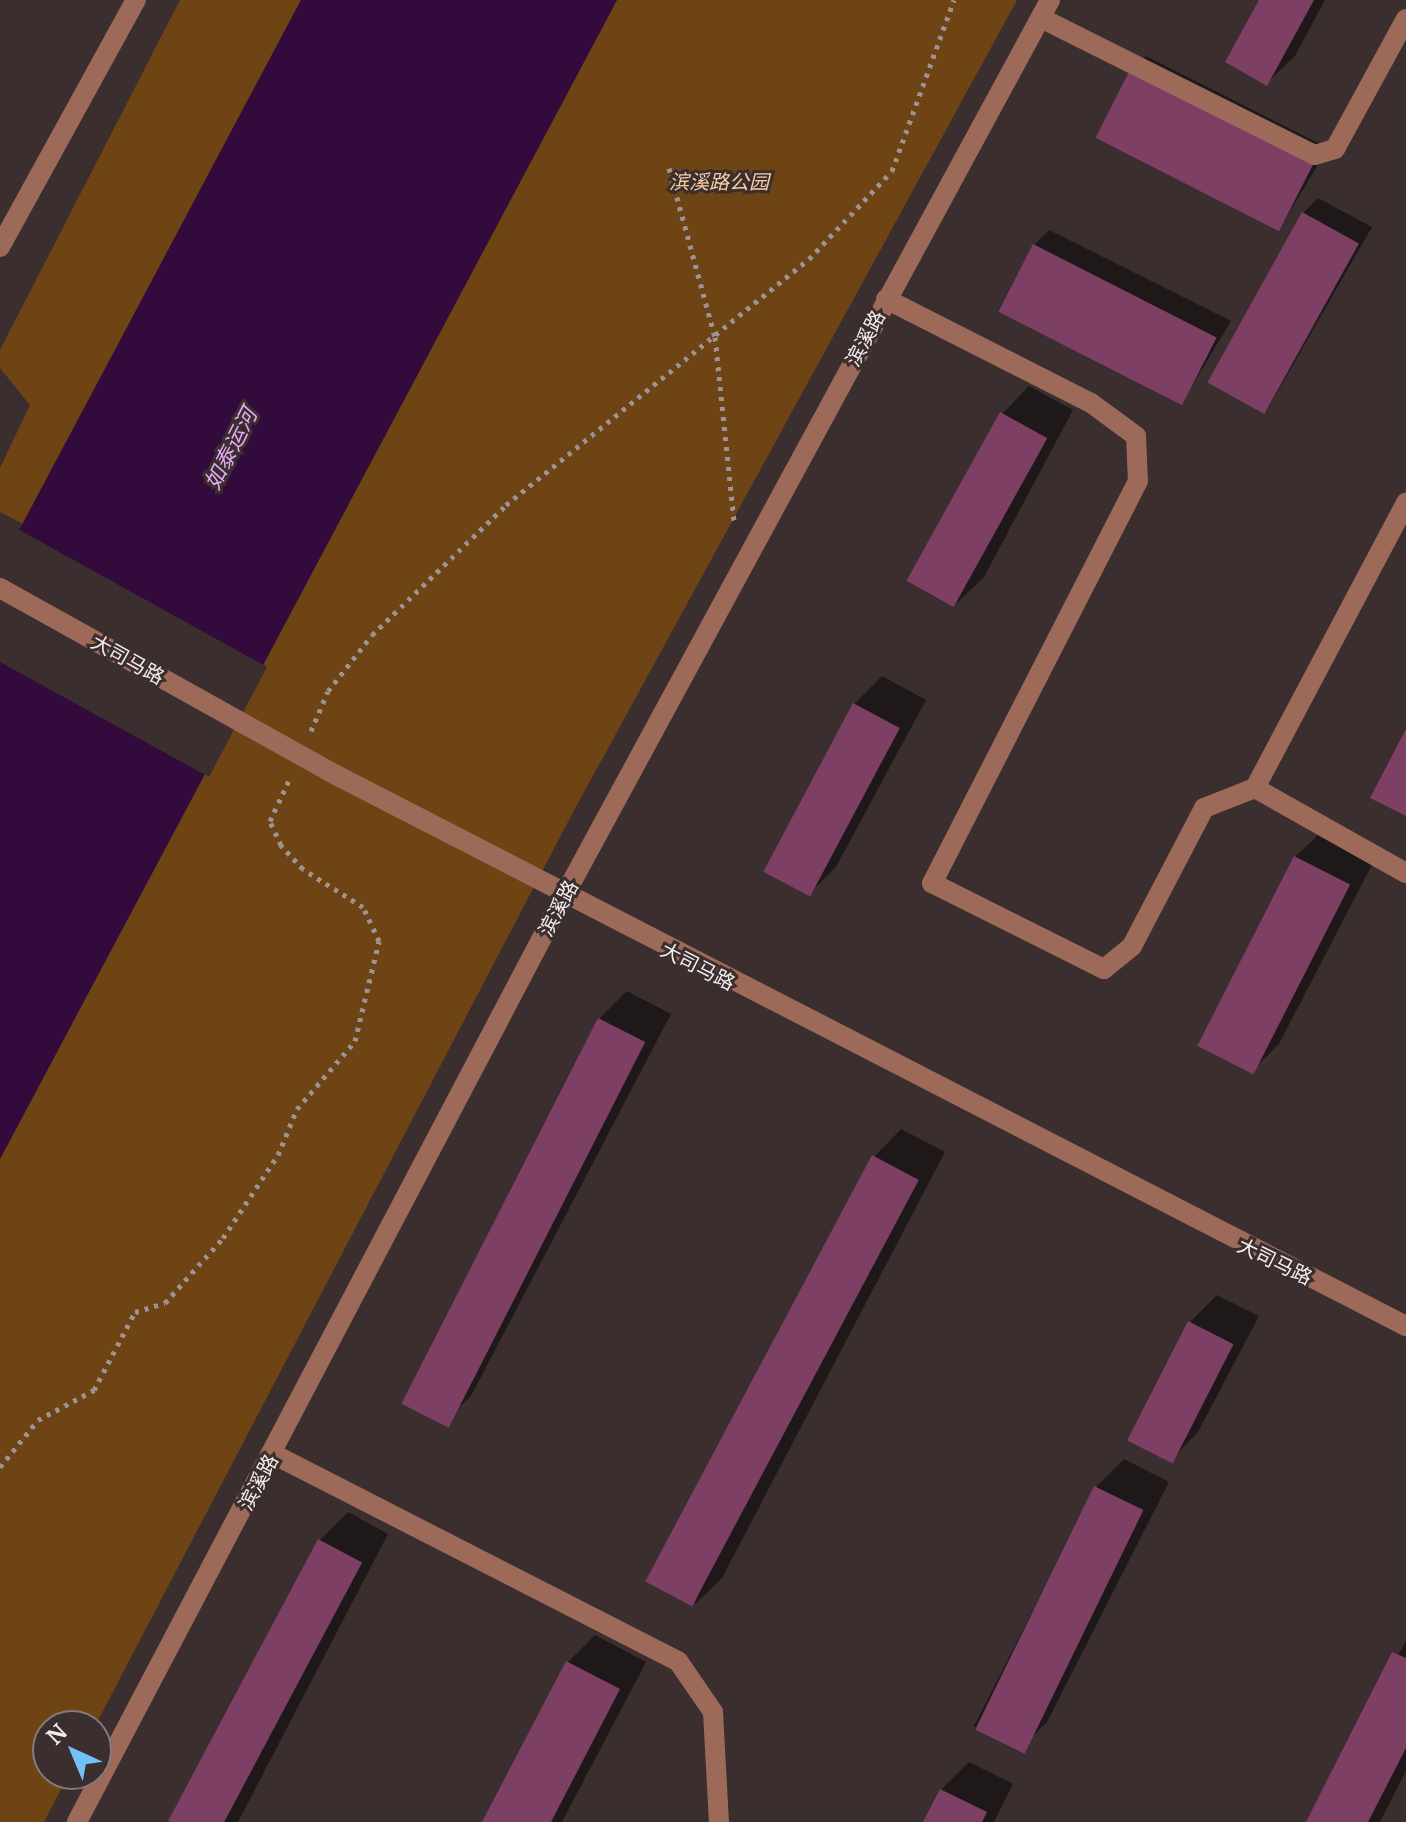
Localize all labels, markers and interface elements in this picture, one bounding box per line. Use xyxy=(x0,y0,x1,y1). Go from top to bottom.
park label: 滨溪路公园 xyxy=(669,169,769,193)
street label: 滨溪路 xyxy=(840,306,890,370)
water label: 如泰运河 xyxy=(199,404,263,494)
street label: 大司马路 xyxy=(87,629,169,689)
street label: 滨溪路 xyxy=(533,876,583,940)
street label: 大司马路 xyxy=(657,937,739,995)
street label: 大司马路 xyxy=(1234,1233,1316,1289)
street label: 滨溪路 xyxy=(233,1450,283,1514)
north arrow xyxy=(32,1710,112,1790)
text: N xyxy=(41,1718,73,1750)

